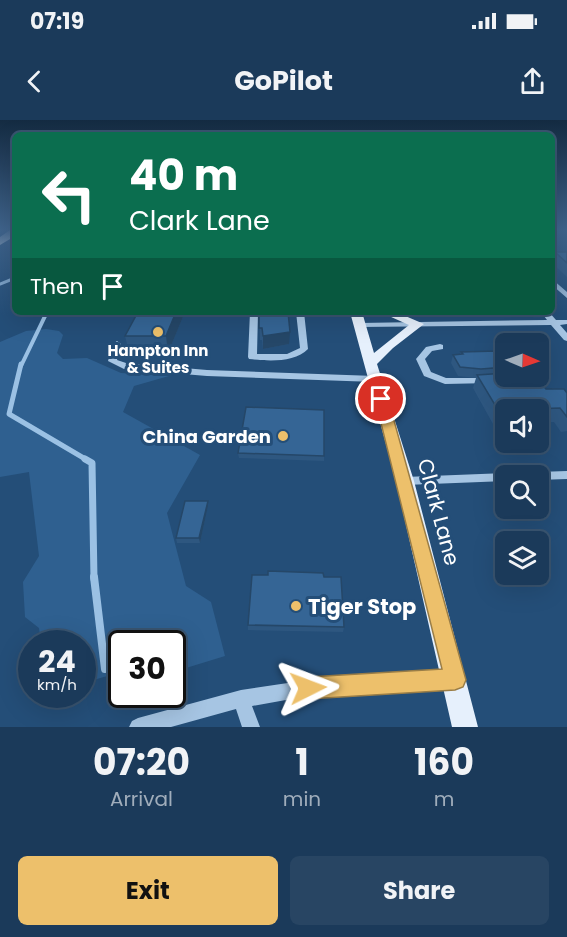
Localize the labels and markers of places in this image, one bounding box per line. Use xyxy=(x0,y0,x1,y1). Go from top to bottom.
marker: Hampton Inn & Suites xyxy=(151,325,165,339)
place label: Hampton Inn & Suites xyxy=(108,340,208,378)
pin xyxy=(355,373,406,424)
place label: China Garden xyxy=(143,424,271,449)
marker: China Garden xyxy=(276,429,290,443)
place label: Tiger Stop xyxy=(308,592,416,621)
marker: Tiger Stop xyxy=(289,599,303,613)

